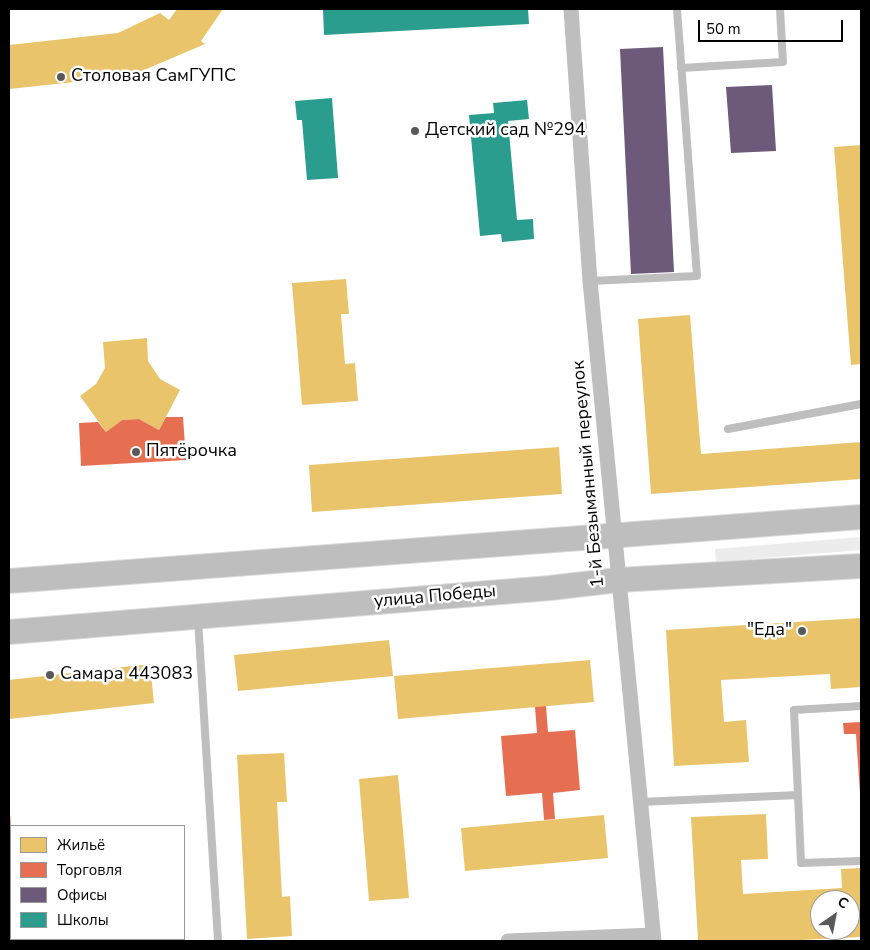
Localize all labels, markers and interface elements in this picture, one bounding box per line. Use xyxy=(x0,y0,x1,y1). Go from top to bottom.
scale bar xyxy=(700,10,845,42)
text: 50 m xyxy=(706,19,741,39)
place label: Столовая СамГУПС xyxy=(71,66,236,88)
marker: Столовая СамГУПС xyxy=(55,71,67,83)
place label: Детский сад №294 xyxy=(425,120,586,142)
marker: Детский сад №294 xyxy=(409,125,421,137)
street label: 1-й Безымянный переулок xyxy=(568,360,610,588)
place label: Пятёрочка xyxy=(146,441,237,463)
marker: Пятёрочка xyxy=(130,446,142,458)
street label: улица Победы xyxy=(373,581,497,613)
place label: "Еда" xyxy=(747,620,792,642)
marker: "Еда" xyxy=(796,625,808,637)
place label: Самара 443083 xyxy=(60,664,193,686)
marker: Самара 443083 xyxy=(44,669,56,681)
legend xyxy=(10,825,185,940)
text: Жильё xyxy=(57,835,105,855)
text: Торговля xyxy=(57,860,122,880)
text: Офисы xyxy=(57,885,107,905)
north arrow xyxy=(810,890,860,940)
text: С xyxy=(834,892,852,913)
text: Школы xyxy=(57,910,109,930)

